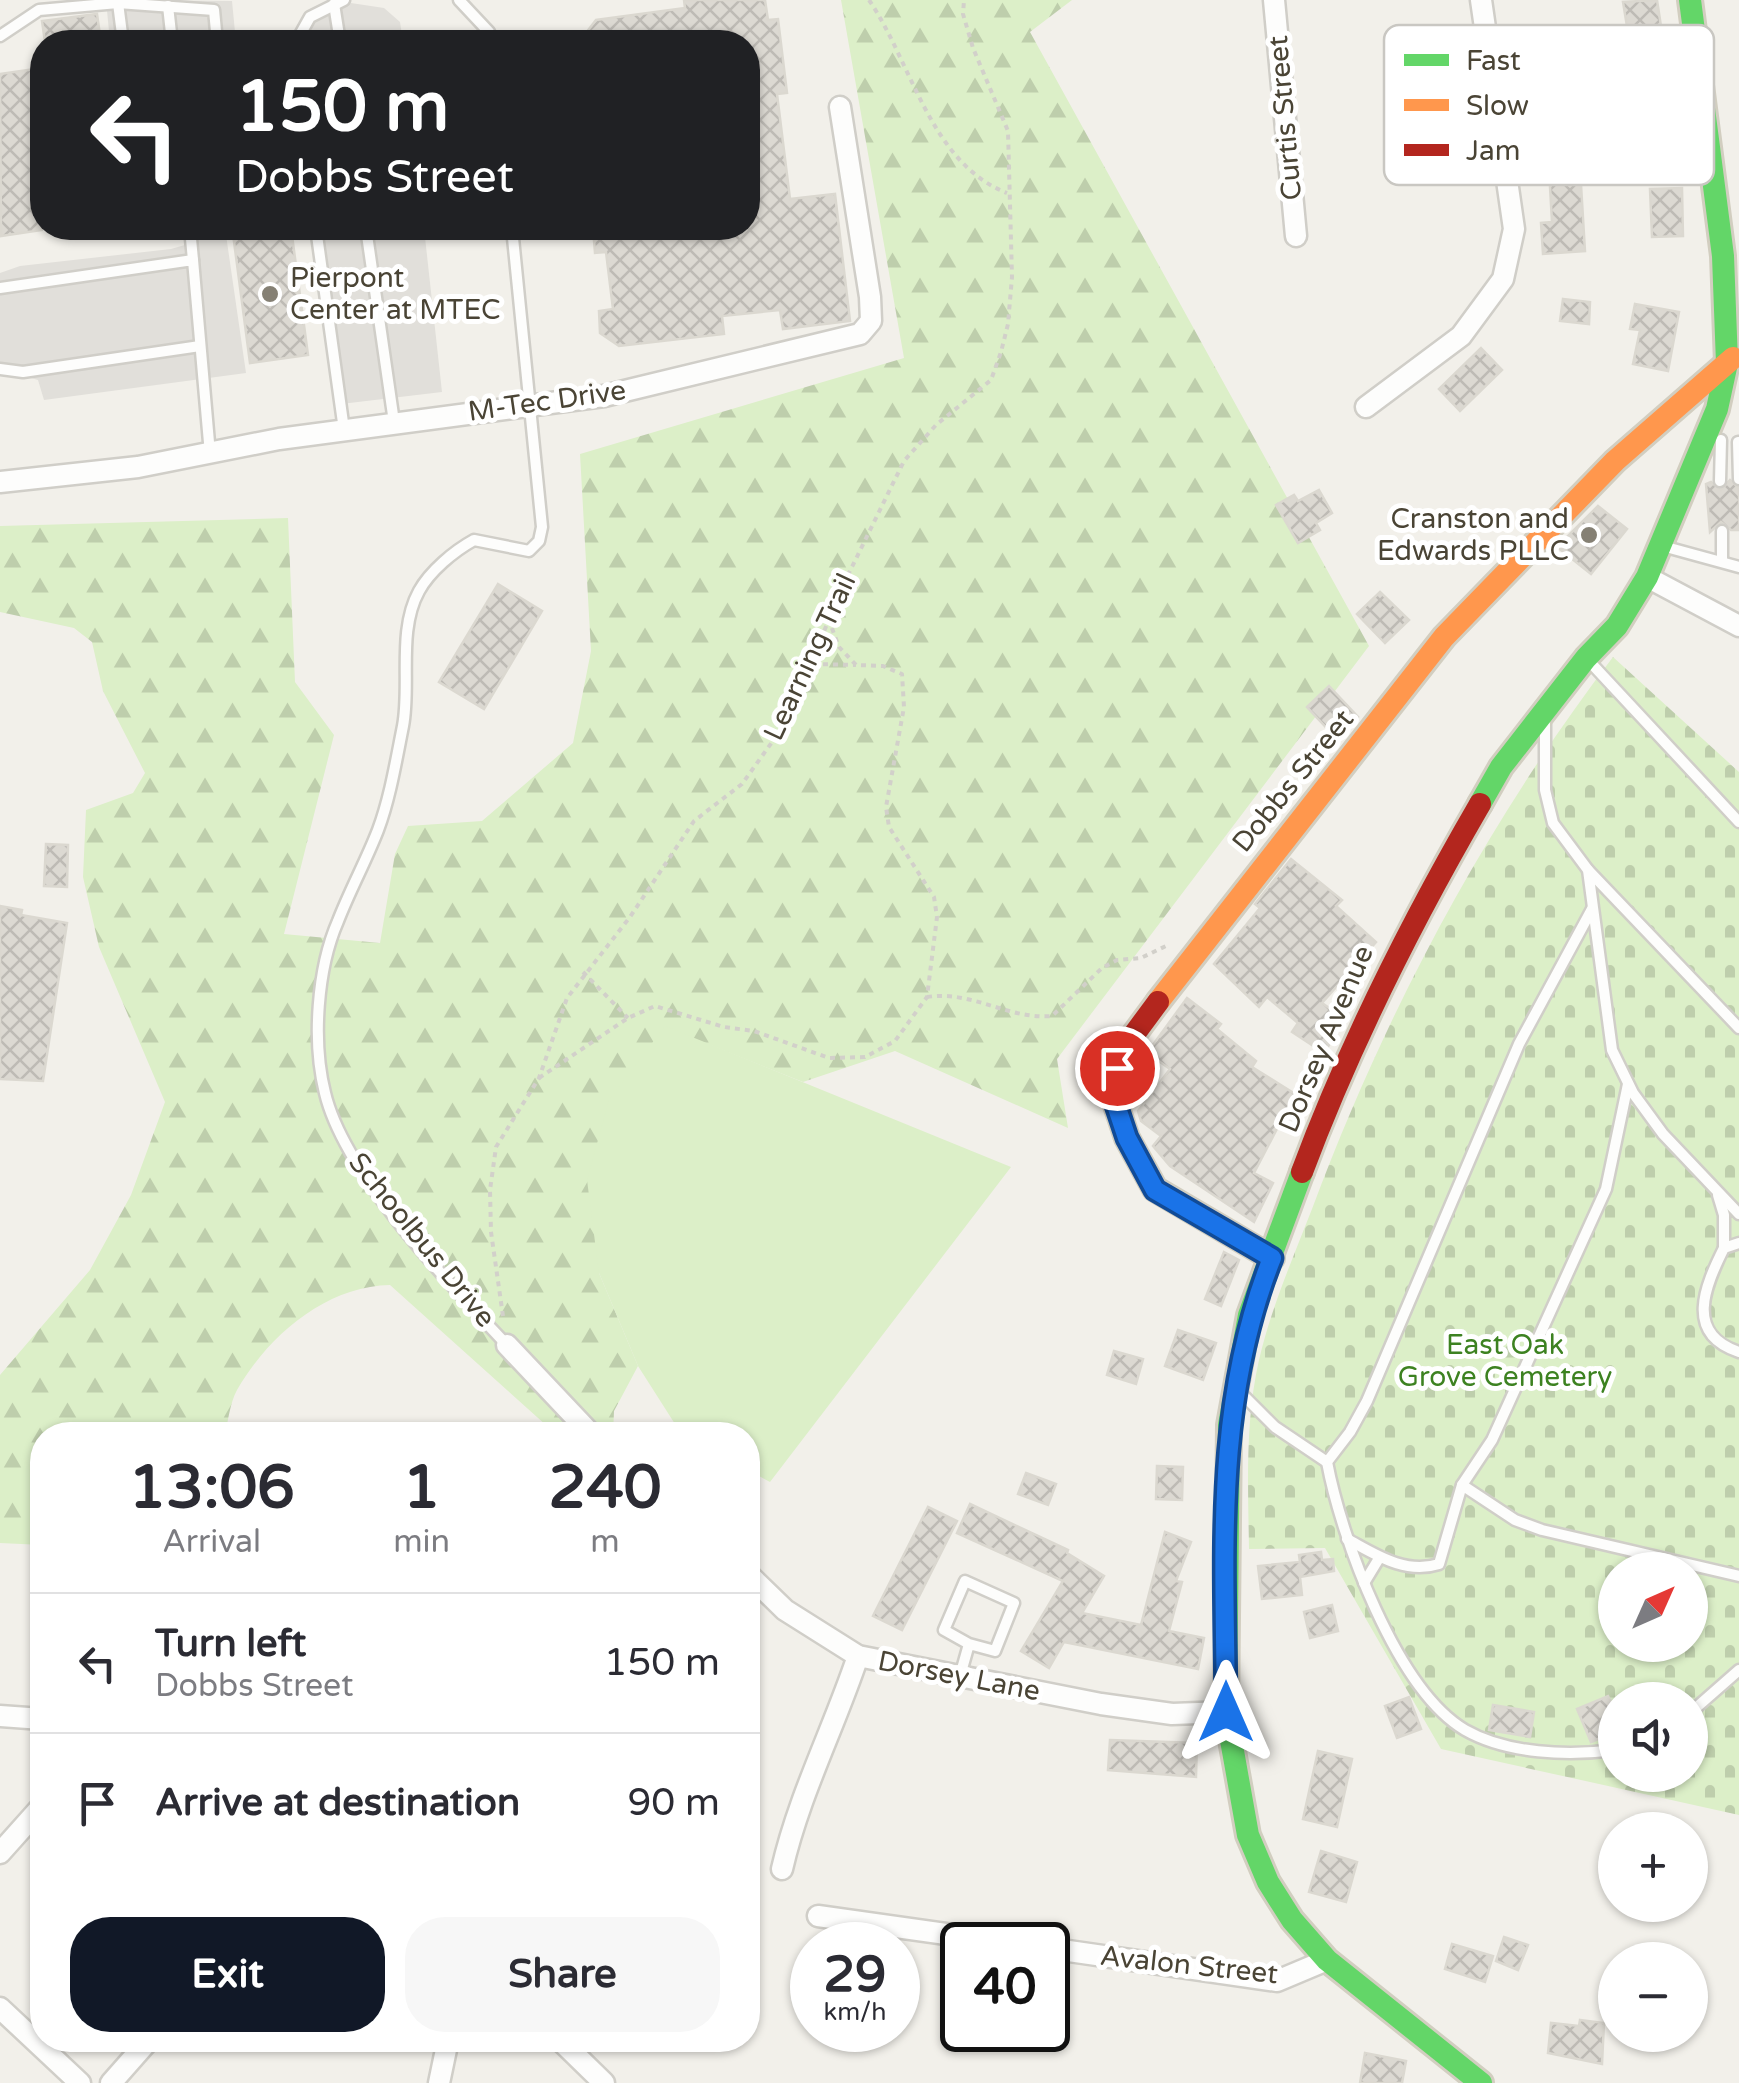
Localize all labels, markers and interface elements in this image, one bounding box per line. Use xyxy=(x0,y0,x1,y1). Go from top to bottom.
legend xyxy=(1384,25,1714,185)
street label: Curtis Street xyxy=(1261,34,1309,202)
text: Fast xyxy=(1466,44,1521,78)
text: 150 m xyxy=(235,66,449,150)
icon: left xyxy=(70,70,200,200)
text: Slow xyxy=(1466,89,1529,123)
text: Jam xyxy=(1466,134,1521,168)
text: Dobbs Street xyxy=(235,151,514,205)
place label: Pierpont Center at MTEC xyxy=(290,261,501,327)
marker: Pierpont Center at MTEC xyxy=(259,283,281,305)
street label: M-Tec Drive xyxy=(466,373,628,429)
place label: Cranston and Edwards PLLC xyxy=(1377,502,1569,568)
marker: Cranston and Edwards PLLC xyxy=(1578,524,1600,546)
street label: Learning Trail xyxy=(757,568,863,746)
street label: Dobbs Street xyxy=(1225,703,1361,859)
street label: Dorsey Avenue xyxy=(1271,940,1381,1138)
pin xyxy=(1075,1026,1160,1111)
icon: arrive xyxy=(1090,1041,1145,1096)
street label: Schoolbus Drive xyxy=(341,1146,503,1334)
park label: East Oak Grove Cemetery xyxy=(1398,1328,1612,1394)
text: 13:06 xyxy=(128,1452,295,1524)
text: 1 xyxy=(403,1452,440,1524)
text: 240 xyxy=(548,1452,662,1524)
text: Arrival xyxy=(162,1523,261,1561)
text: min xyxy=(393,1523,450,1561)
text: m xyxy=(590,1523,620,1561)
north arrow xyxy=(1598,1552,1708,1662)
map controls xyxy=(1598,1552,1708,2052)
text: Turn left xyxy=(155,1621,306,1667)
icon: left xyxy=(70,1636,125,1691)
text: 150 m xyxy=(604,1640,720,1686)
street label: Dorsey Lane xyxy=(875,1644,1043,1708)
position arrow xyxy=(1174,1660,1278,1764)
text: Dobbs Street xyxy=(155,1667,353,1705)
button: sound xyxy=(1598,1682,1708,1792)
icon: arrive xyxy=(70,1776,125,1831)
text: Arrive at destination xyxy=(155,1780,520,1826)
text: 90 m xyxy=(628,1780,720,1826)
button: + xyxy=(1598,1812,1708,1922)
button: Exit xyxy=(70,1917,385,2032)
button: Share xyxy=(405,1917,720,2032)
speed limit sign: 40 xyxy=(940,1922,1070,2052)
street label: Avalon Street xyxy=(1098,1939,1280,1991)
button: − xyxy=(1598,1942,1708,2052)
text: 29 xyxy=(824,1945,886,2005)
text: km/h xyxy=(824,1997,886,2027)

